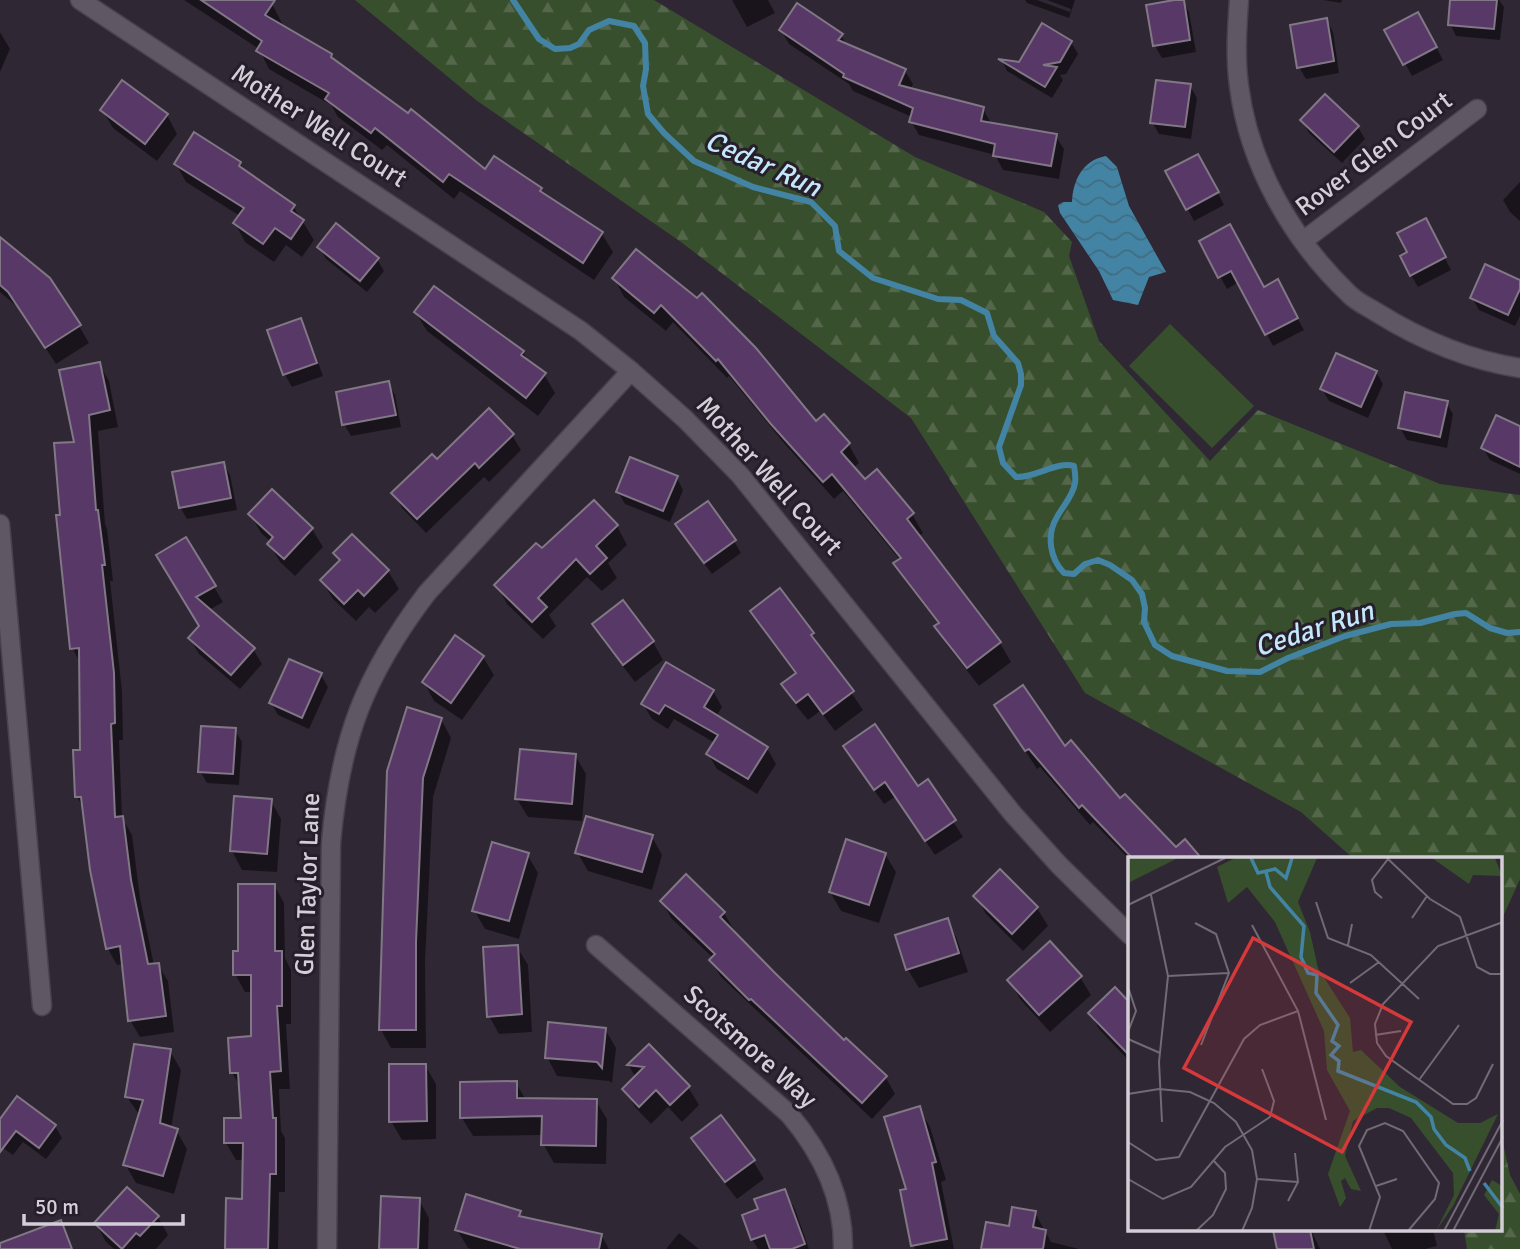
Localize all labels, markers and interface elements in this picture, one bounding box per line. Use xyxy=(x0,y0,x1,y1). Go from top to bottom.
street label: Mother Well Court xyxy=(225,57,413,195)
street label: Rover Glen Court xyxy=(1289,85,1459,223)
water label: Cedar Run xyxy=(700,123,827,205)
street label: Mother Well Court xyxy=(689,390,849,562)
water label: Cedar Run xyxy=(1250,594,1378,664)
street label: Glen Taylor Lane xyxy=(289,792,327,976)
inset map xyxy=(1128,857,1502,1232)
street label: Scotsmore Way xyxy=(677,979,823,1115)
scale bar xyxy=(24,1182,184,1226)
text: 50 m xyxy=(35,1194,79,1220)

